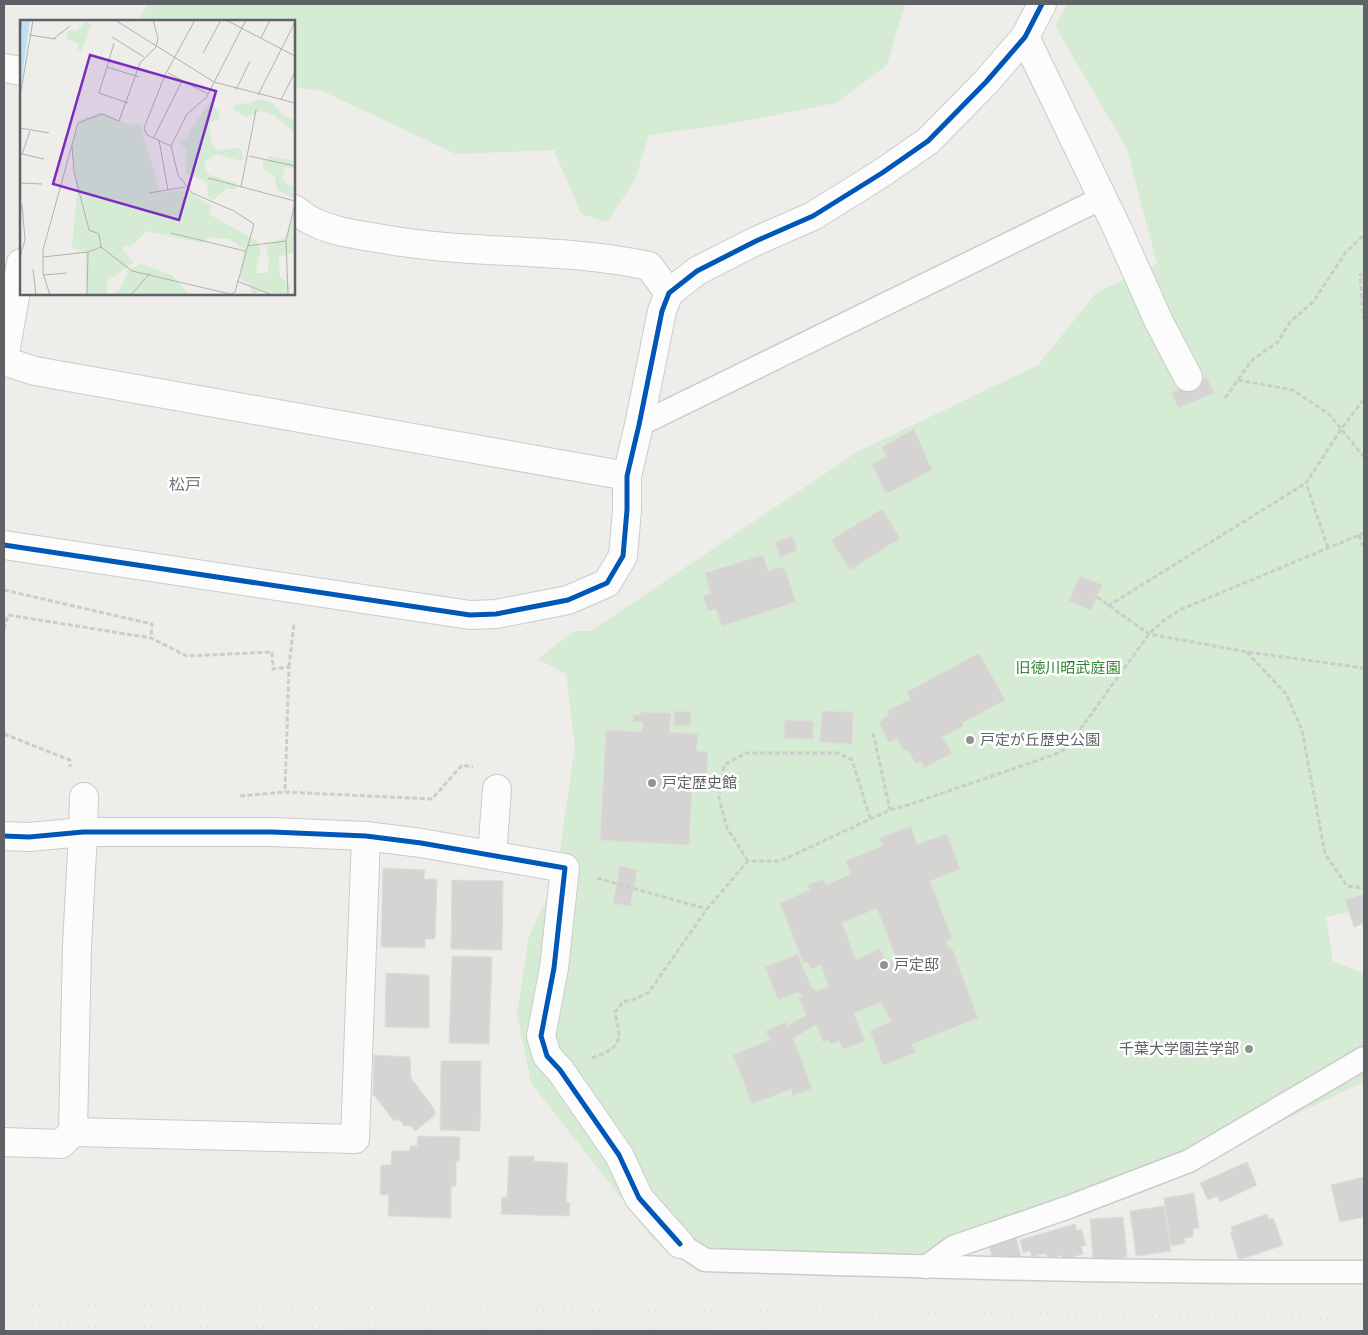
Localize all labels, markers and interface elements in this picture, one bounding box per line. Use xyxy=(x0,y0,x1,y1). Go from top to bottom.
inset map xyxy=(20,20,295,295)
district label: 松戸 xyxy=(169,474,201,493)
park label: 旧徳川昭武庭園 xyxy=(1015,658,1121,676)
place label: 戸定が丘歴史公園 xyxy=(980,730,1100,748)
marker: 戸定が丘歴史公園 xyxy=(964,734,976,746)
place label: 戸定歴史館 xyxy=(662,773,737,791)
marker: 戸定歴史館 xyxy=(646,777,658,789)
place label: 戸定邸 xyxy=(894,955,939,973)
marker: 戸定邸 xyxy=(878,959,890,971)
place label: 千葉大学園芸学部 xyxy=(1119,1039,1239,1057)
marker: 千葉大学園芸学部 xyxy=(1243,1043,1255,1055)

